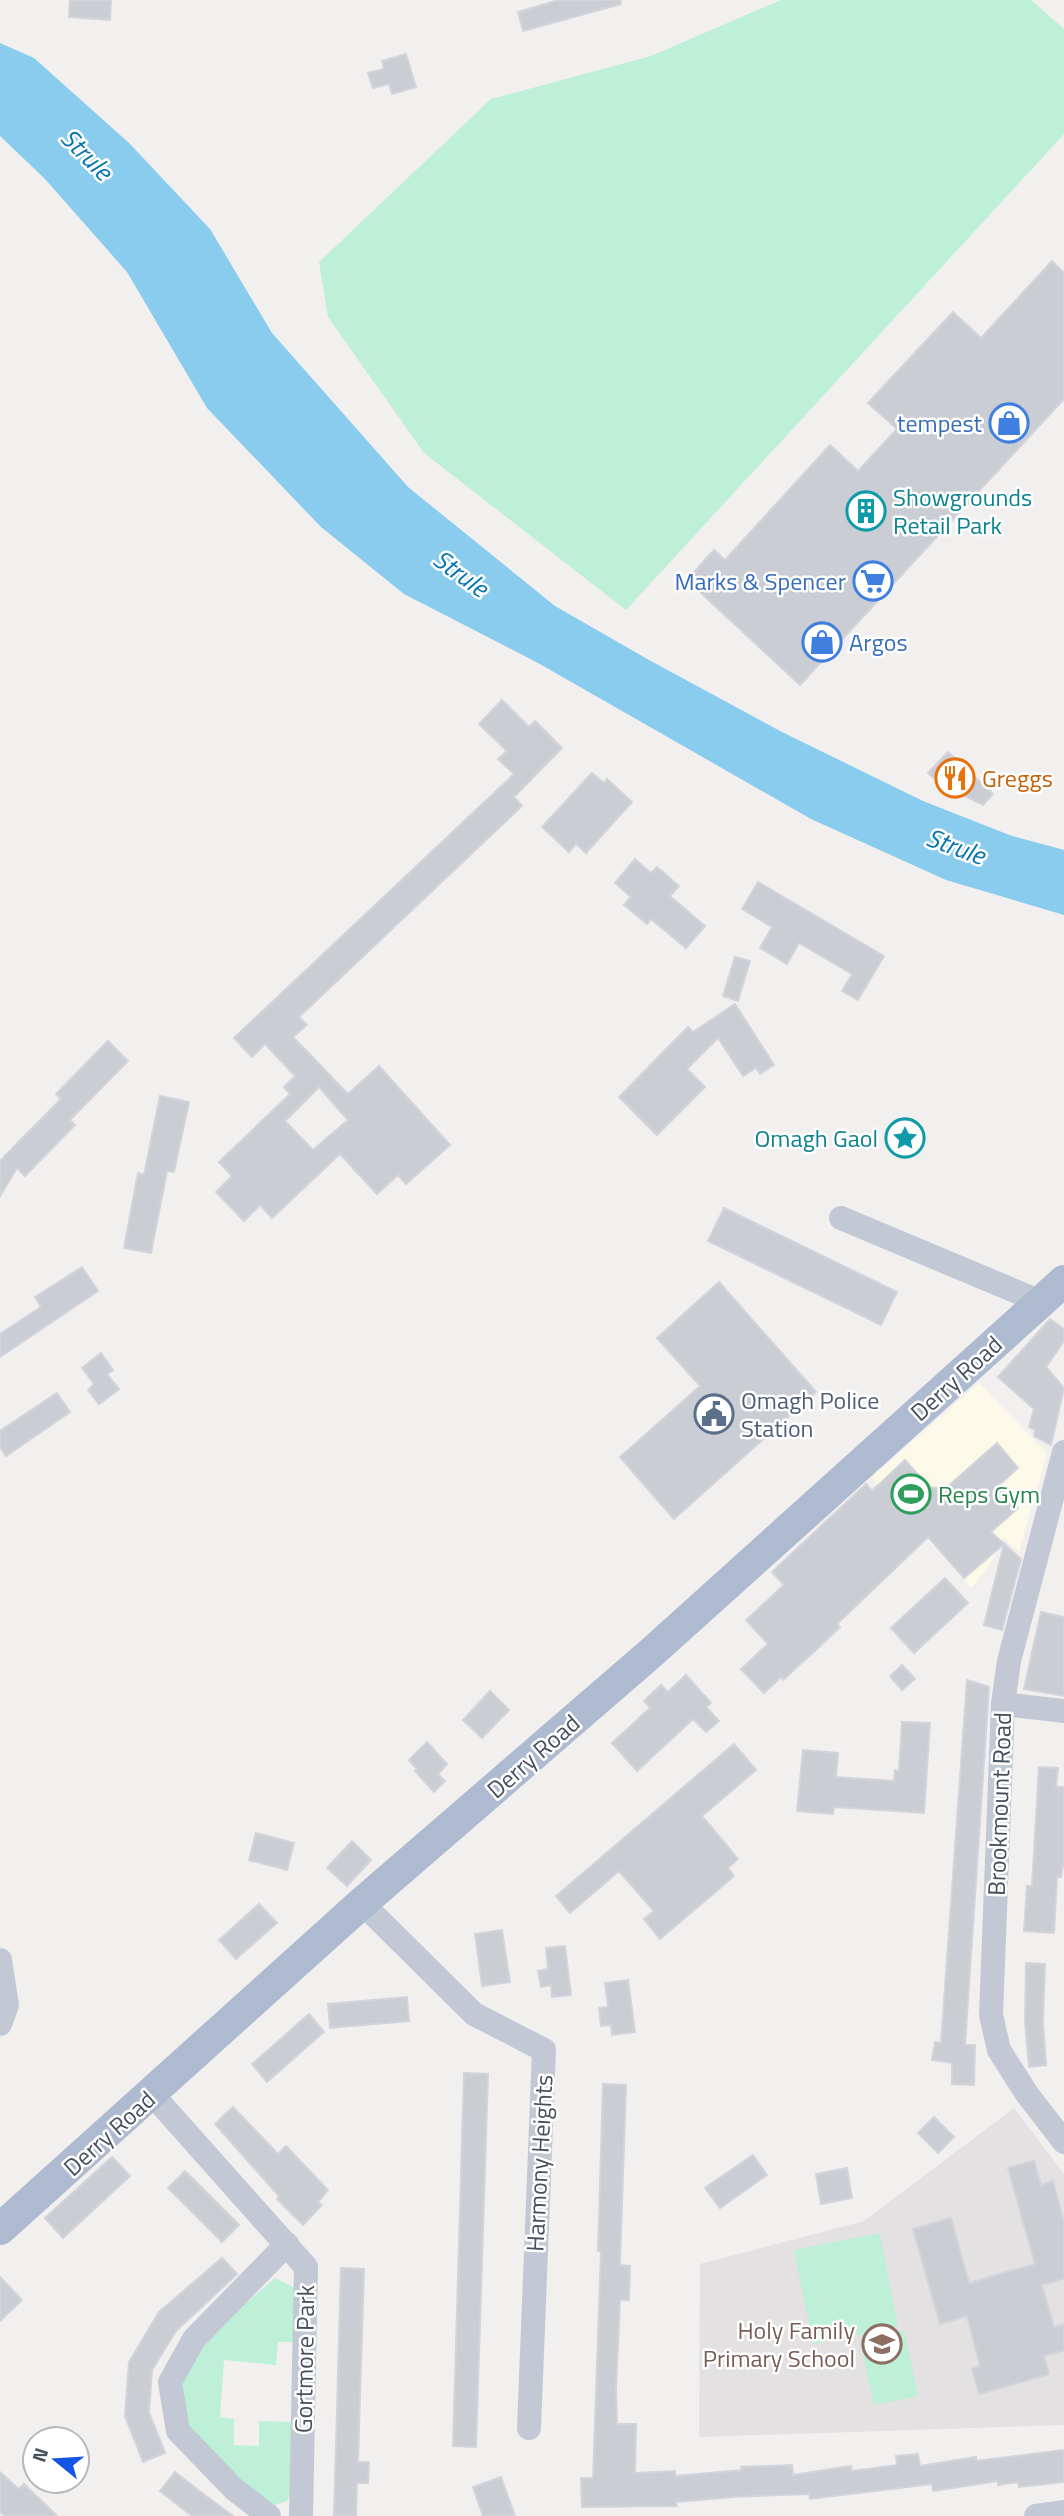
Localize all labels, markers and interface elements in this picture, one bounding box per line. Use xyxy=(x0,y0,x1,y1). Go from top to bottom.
water label: Strule xyxy=(52,119,123,190)
shop icon: tempest xyxy=(988,402,1030,444)
place label: tempest xyxy=(897,405,983,441)
place label: Showgrounds Retail Park xyxy=(893,479,1032,543)
building icon: Showgrounds Retail Park xyxy=(845,490,887,532)
water label: Strule xyxy=(425,540,498,608)
supermarket icon: Marks & Spencer xyxy=(852,560,894,602)
place label: Marks & Spencer xyxy=(674,563,846,599)
shop icon: Argos xyxy=(801,621,843,663)
place label: Argos xyxy=(849,624,908,660)
restaurant icon: Greggs xyxy=(934,757,976,799)
place label: Greggs xyxy=(982,760,1053,796)
water label: Strule xyxy=(921,817,993,875)
place icon: Omagh Gaol xyxy=(884,1117,926,1159)
place label: Omagh Gaol xyxy=(755,1120,878,1156)
street label: Derry Road xyxy=(902,1327,1010,1429)
place label: Omagh Police Station xyxy=(741,1382,879,1446)
public building icon: Omagh Police Station xyxy=(693,1393,735,1435)
sports icon: Reps Gym xyxy=(890,1473,932,1515)
place label: Reps Gym xyxy=(938,1476,1040,1512)
street label: Derry Road xyxy=(479,1705,587,1807)
street label: Brookmount Road xyxy=(978,1712,1020,1896)
street label: Harmony Heights xyxy=(516,2074,562,2252)
street label: Derry Road xyxy=(55,2082,163,2184)
street label: Gortmore Park xyxy=(285,2284,323,2433)
place label: Holy Family Primary School xyxy=(703,2312,855,2376)
school or university icon: Holy Family Primary School xyxy=(861,2323,903,2365)
north arrow xyxy=(21,2425,91,2495)
text: N xyxy=(24,2444,55,2465)

